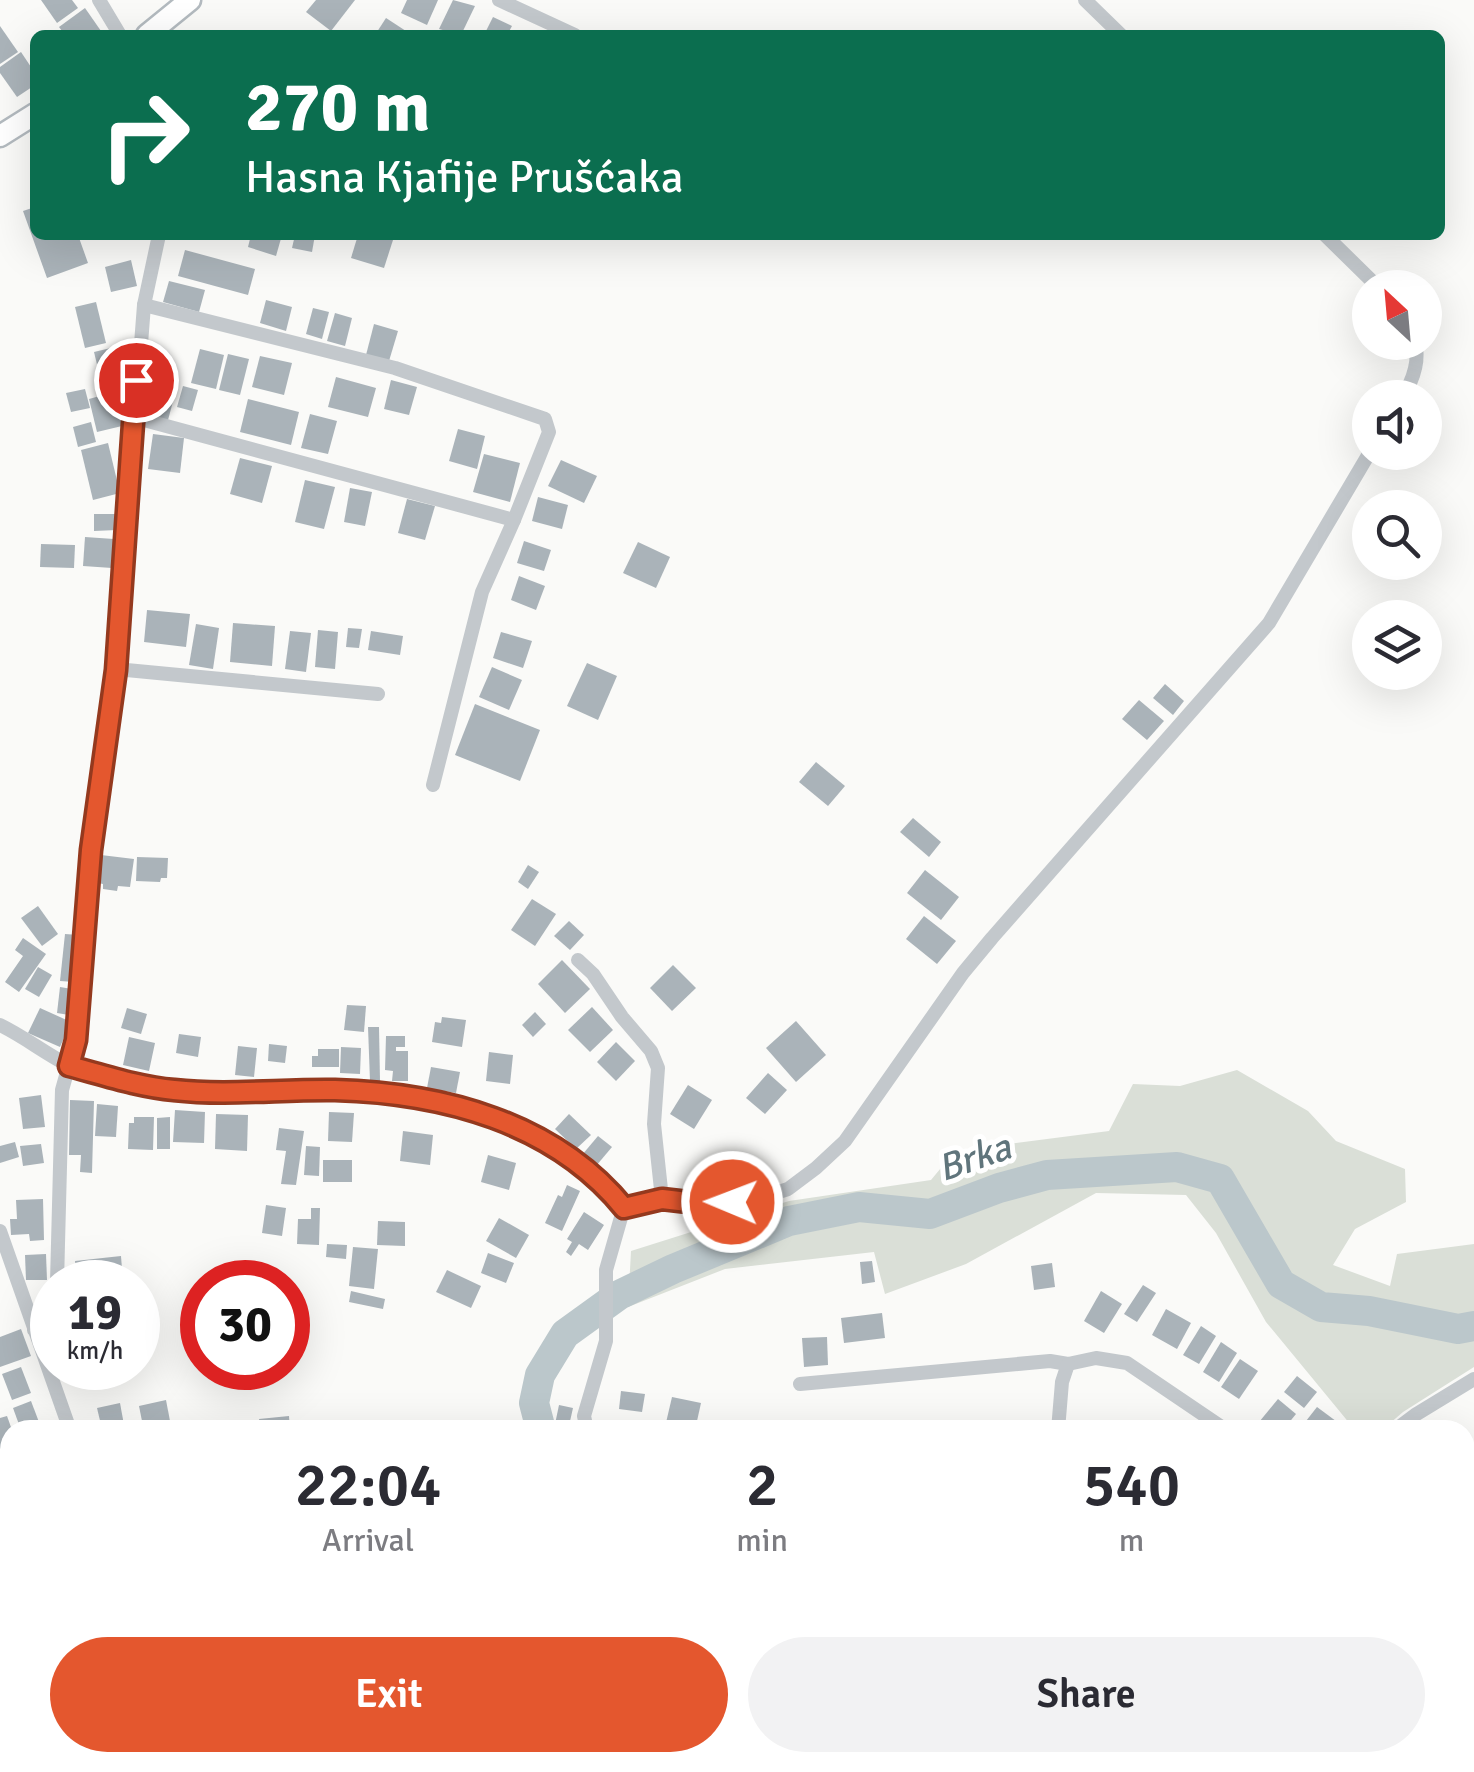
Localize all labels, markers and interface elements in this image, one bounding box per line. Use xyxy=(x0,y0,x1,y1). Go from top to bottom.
text: 270 m xyxy=(245,64,430,150)
icon: right xyxy=(80,70,210,200)
text: Hasna Kjafije Prušćaka xyxy=(245,150,683,205)
north arrow xyxy=(1352,270,1442,360)
map controls xyxy=(1352,270,1442,690)
pin xyxy=(94,338,179,423)
icon: arrive xyxy=(109,353,164,408)
button: sound xyxy=(1352,380,1442,470)
button: search xyxy=(1352,490,1442,580)
button: layers xyxy=(1352,600,1442,690)
water label: Brka xyxy=(931,1123,1019,1192)
position arrow xyxy=(680,1150,784,1254)
speed limit sign: 30 xyxy=(180,1260,310,1390)
text: 19 xyxy=(68,1282,122,1344)
text: km/h xyxy=(67,1335,123,1366)
text: 22:04 xyxy=(295,1449,441,1523)
text: 2 xyxy=(746,1449,778,1523)
text: 540 xyxy=(1083,1449,1180,1523)
text: Arrival xyxy=(322,1521,414,1560)
text: min xyxy=(736,1521,788,1560)
text: m xyxy=(1119,1521,1144,1560)
button: Exit xyxy=(50,1637,728,1752)
button: Share xyxy=(748,1637,1425,1752)

